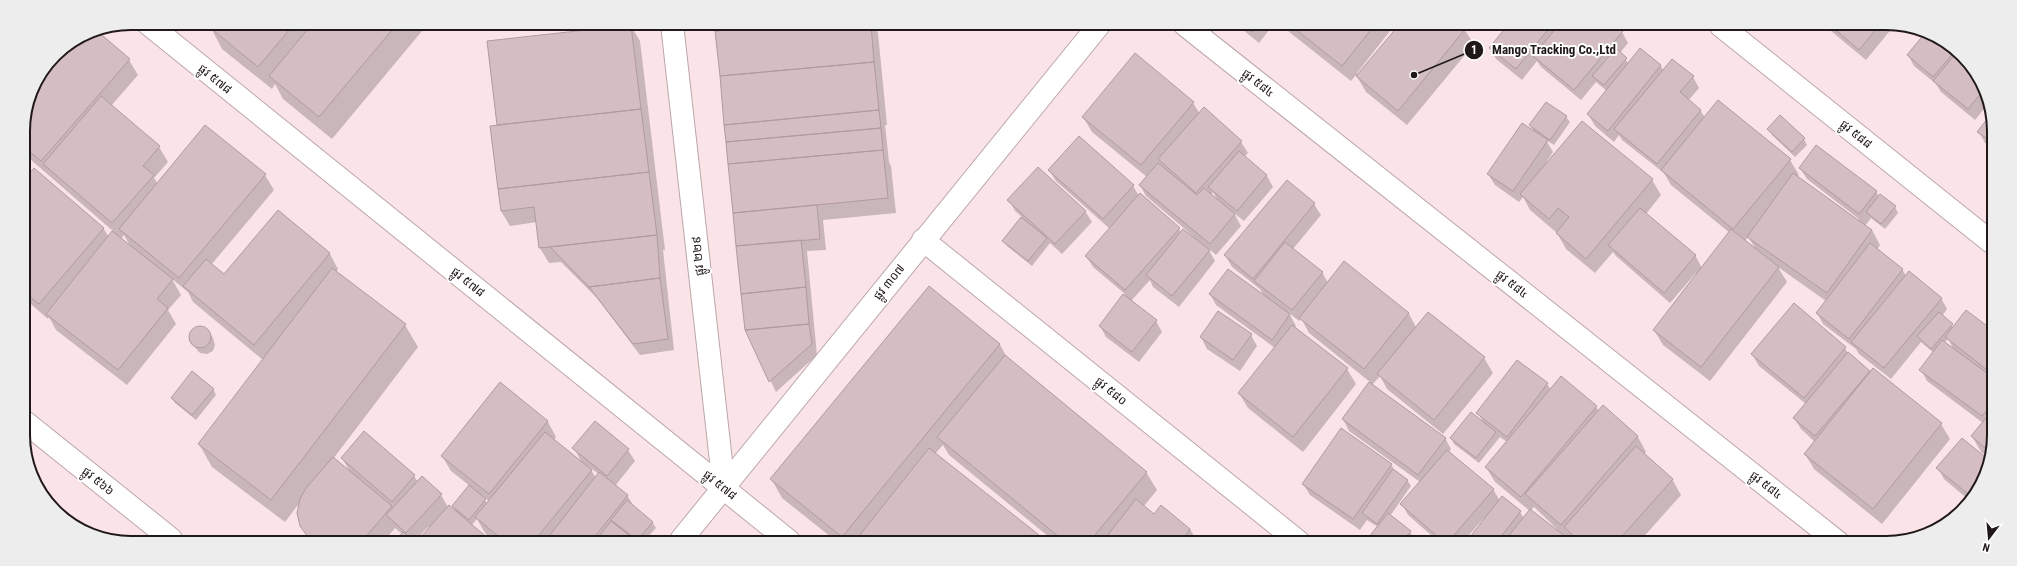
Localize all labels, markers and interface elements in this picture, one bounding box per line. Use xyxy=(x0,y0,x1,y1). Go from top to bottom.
callout: Mango Tracking Co.,Ltd xyxy=(1464,37,1624,62)
text: Mango Tracking Co.,Ltd xyxy=(1492,42,1616,57)
text: 1 xyxy=(1471,43,1477,57)
street label: ផ្លូវ ៥៧៨ xyxy=(193,61,235,99)
street label: ផ្លូវ ៥៨៤ xyxy=(1237,66,1277,103)
street label: ផ្លូវ ៥៨៨ xyxy=(1835,117,1875,154)
street label: ផ្លូវ ២២៩ xyxy=(689,235,711,277)
street label: ផ្លូវ ៣០៧ xyxy=(870,261,910,305)
street label: ផ្លូវ ៥៧៨ xyxy=(446,264,488,302)
street label: ផ្លូវ ៥៨៤ xyxy=(1491,267,1531,304)
street label: ផ្លូវ ៥៨០ xyxy=(1090,374,1130,411)
street label: ផ្លូវ ៥៦៦ xyxy=(77,464,117,501)
street label: ផ្លូវ ៥៧៨ xyxy=(698,467,740,505)
street label: ផ្លូវ ៥៨៤ xyxy=(1745,468,1785,505)
north arrow xyxy=(1969,518,2009,558)
text: N xyxy=(1981,540,1991,554)

